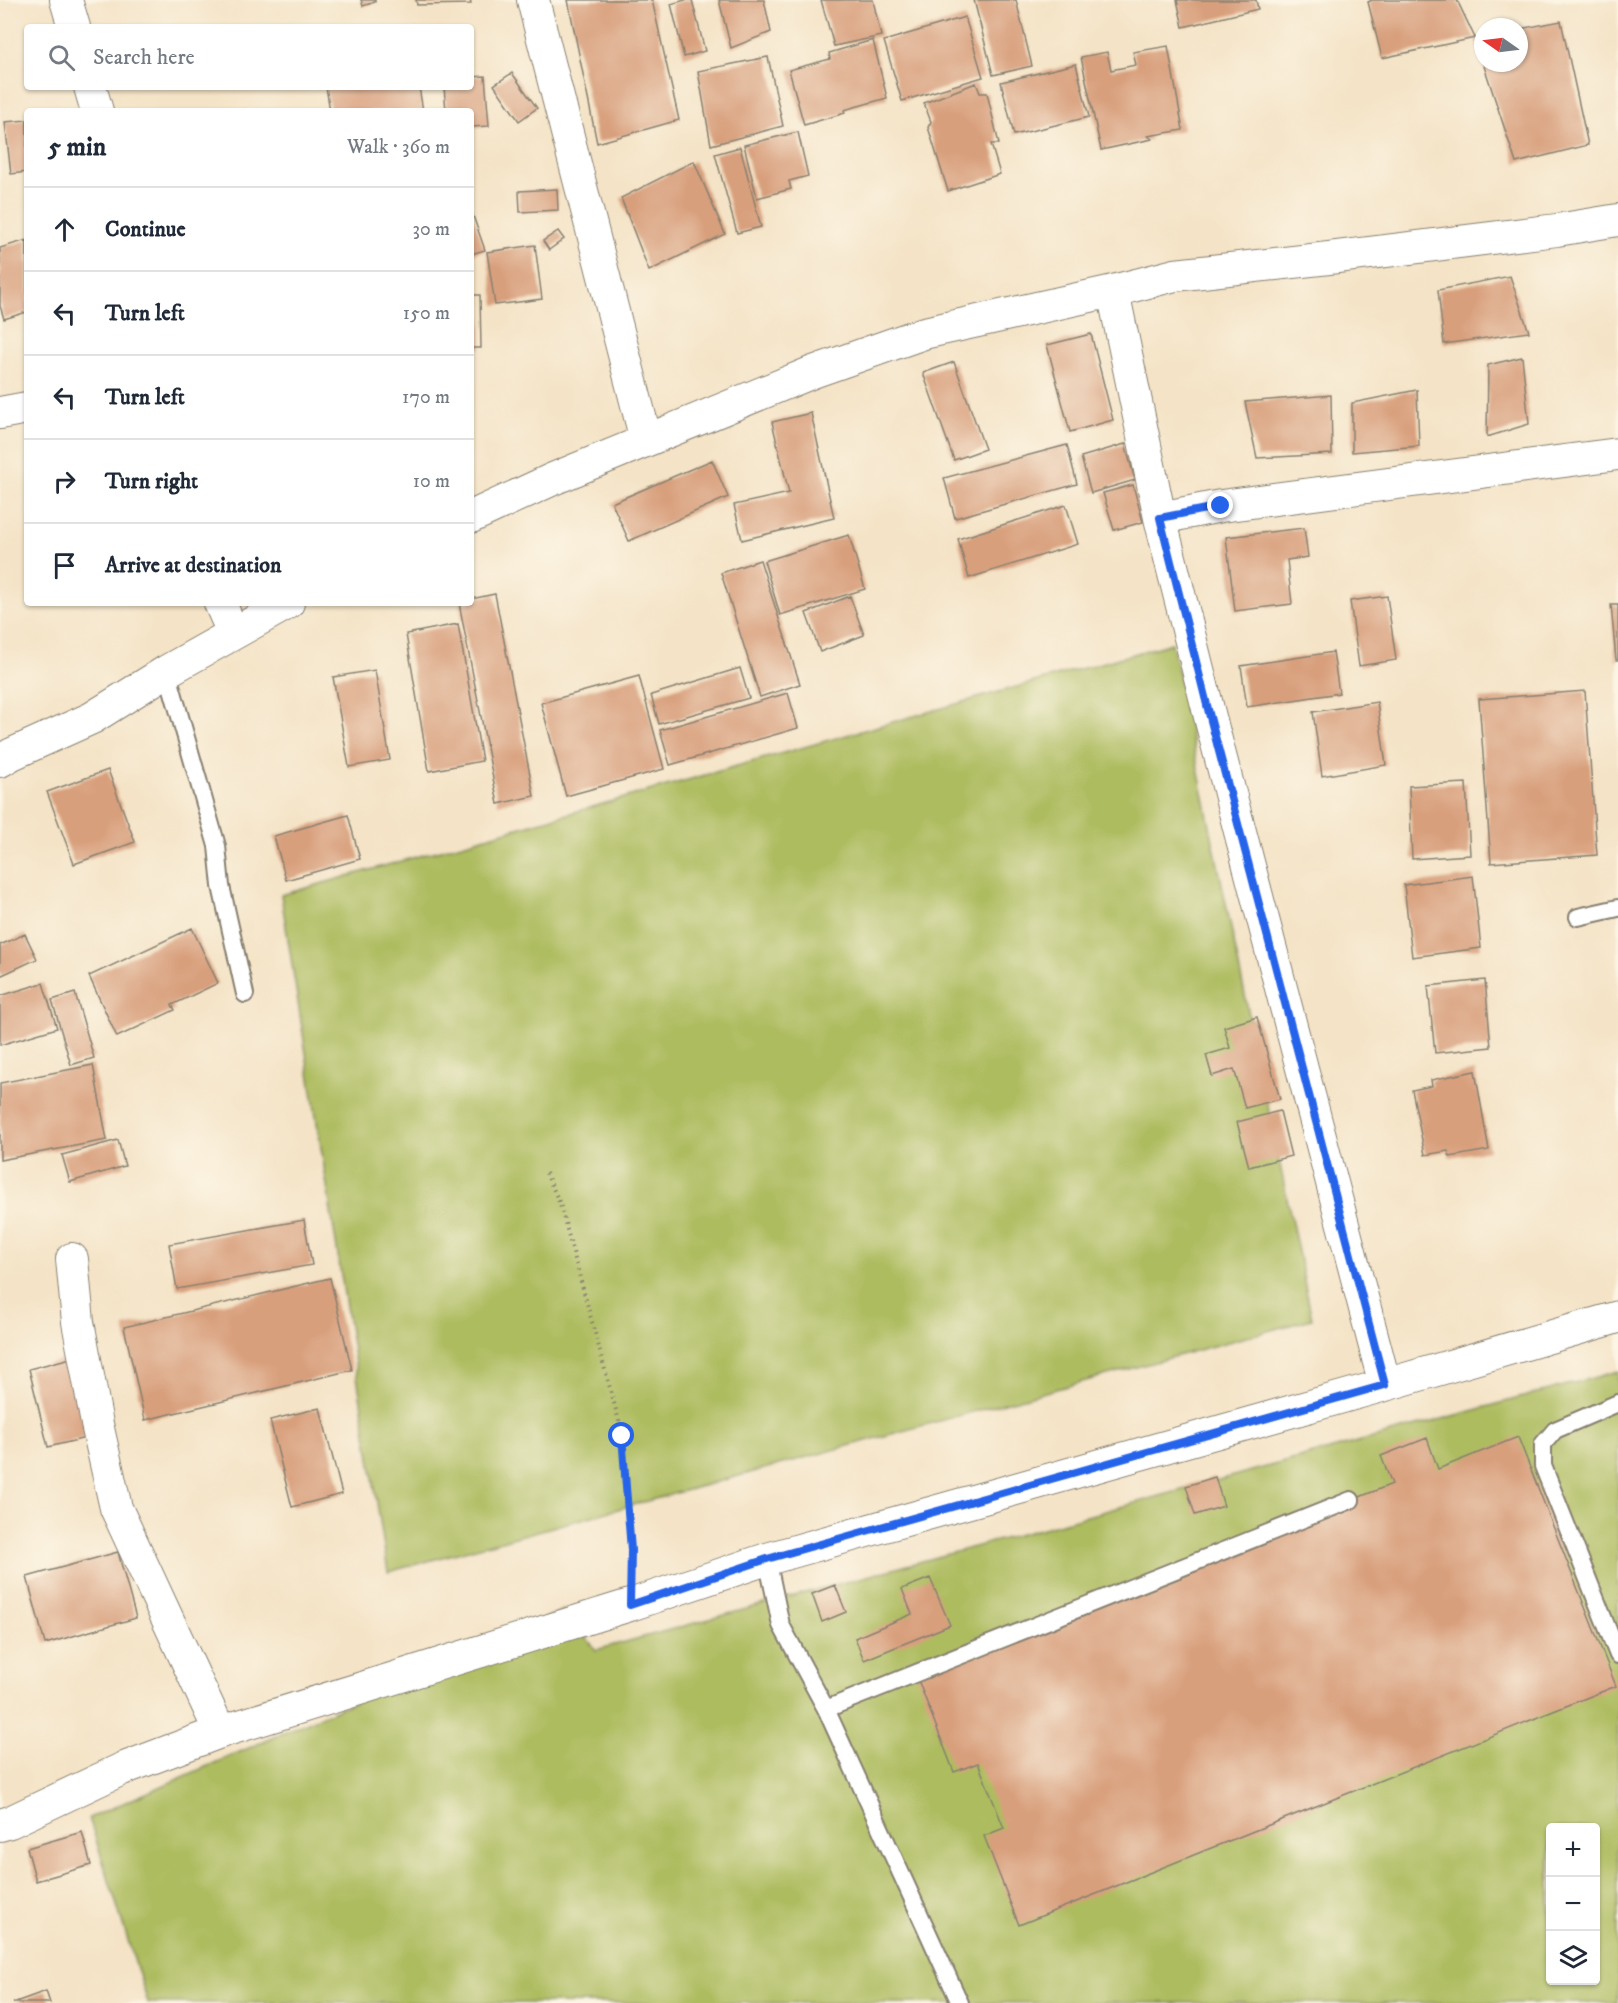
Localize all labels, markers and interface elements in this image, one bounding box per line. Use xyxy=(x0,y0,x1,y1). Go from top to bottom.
north arrow xyxy=(1474,18,1528,72)
search box xyxy=(24,24,474,90)
icon: search xyxy=(45,41,78,74)
text: Search here xyxy=(93,44,195,71)
text: 5 min xyxy=(48,131,106,164)
text: Walk · 360 m xyxy=(347,135,450,160)
icon: ahead xyxy=(48,213,81,246)
text: Continue xyxy=(105,216,186,243)
text: 30 m xyxy=(412,217,450,242)
icon: left xyxy=(48,297,81,330)
text: Turn left xyxy=(105,300,185,327)
text: 150 m xyxy=(403,301,450,326)
icon: left xyxy=(48,381,81,414)
text: Turn left xyxy=(105,384,185,411)
text: 170 m xyxy=(402,385,450,410)
icon: right xyxy=(48,465,81,498)
text: Turn right xyxy=(105,468,198,495)
text: 10 m xyxy=(413,469,450,494)
route end xyxy=(1207,492,1233,518)
icon: arrive xyxy=(48,549,81,582)
text: Arrive at destination xyxy=(105,552,282,579)
route start xyxy=(608,1422,634,1448)
map controls xyxy=(1546,1823,1600,1985)
button: + xyxy=(1546,1823,1600,1877)
button: − xyxy=(1546,1877,1600,1931)
button: layers xyxy=(1546,1931,1600,1985)

